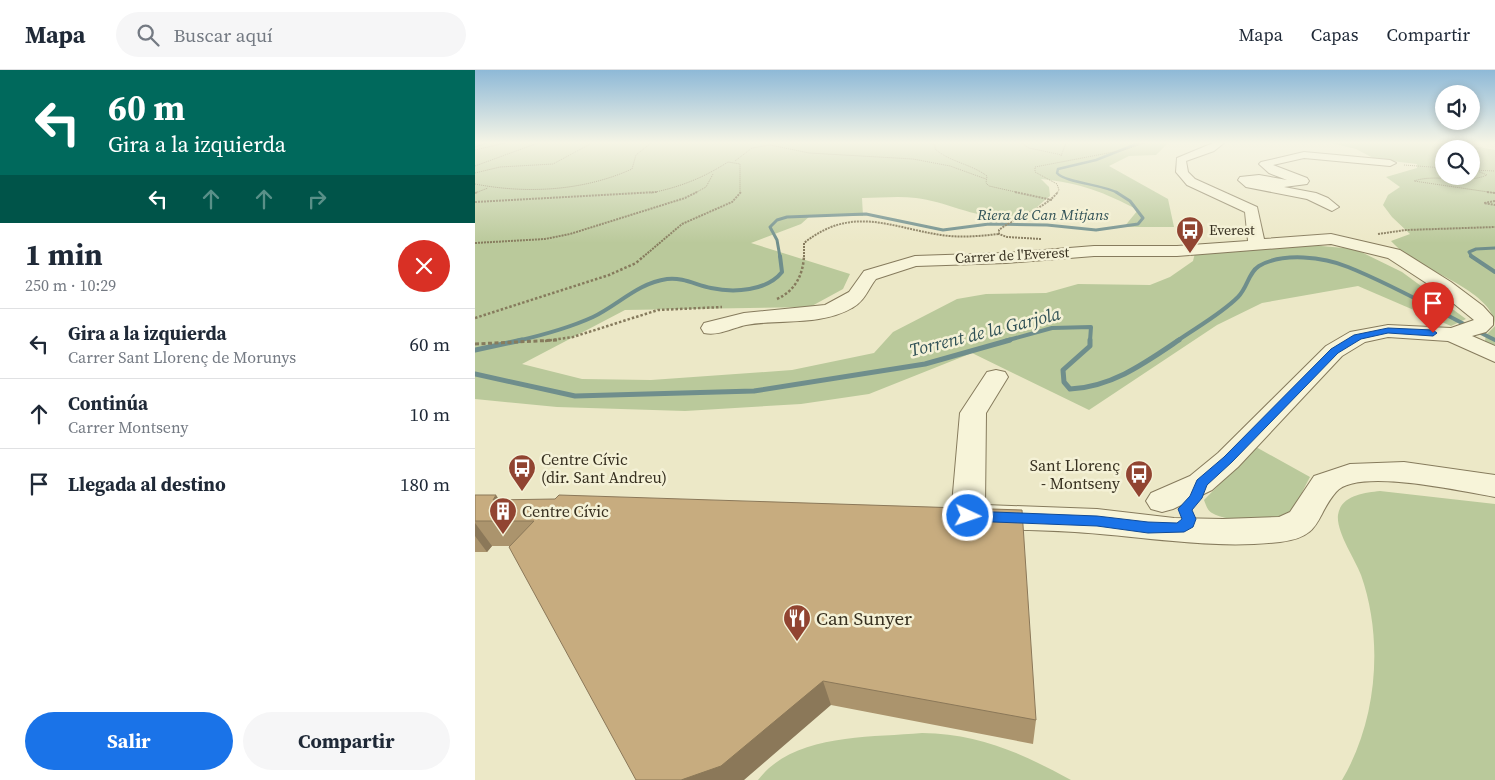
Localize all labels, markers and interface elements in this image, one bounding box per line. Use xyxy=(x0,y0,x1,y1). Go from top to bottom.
search box xyxy=(116,12,466,57)
text: Mapa xyxy=(25,18,86,51)
icon: search xyxy=(134,21,162,49)
text: Buscar aquí xyxy=(174,22,273,48)
text: Mapa xyxy=(1238,22,1283,47)
text: Capas xyxy=(1311,22,1358,47)
text: Compartir xyxy=(1386,22,1470,47)
text: 60 m xyxy=(108,84,185,132)
map controls xyxy=(1435,85,1480,185)
button: sound xyxy=(1435,85,1480,130)
icon: left xyxy=(25,90,90,155)
text: Gira a la izquierda xyxy=(108,129,286,159)
button: search xyxy=(1435,140,1480,185)
icon: left xyxy=(144,185,172,213)
icon: ahead xyxy=(197,185,225,213)
icon: ahead xyxy=(250,185,278,213)
icon: right xyxy=(303,185,331,213)
water label: Riera de Can Mitjans xyxy=(976,204,1109,225)
bus stop icon: Everest xyxy=(1175,215,1205,254)
place label: Everest xyxy=(1209,220,1255,240)
text: 1 min xyxy=(25,234,103,275)
button: close xyxy=(398,240,450,292)
street label: Carrer de l'Everest xyxy=(954,242,1070,268)
text: 250 m · 10:29 xyxy=(25,274,116,296)
pin xyxy=(1412,282,1454,333)
icon: arrive xyxy=(1419,289,1447,317)
water label: Torrent de la Garjola xyxy=(907,300,1064,362)
text: Gira a la izquierda xyxy=(68,320,227,346)
icon: left xyxy=(25,330,53,358)
text: 60 m xyxy=(409,331,450,357)
text: Carrer Sant Llorenç de Morunys xyxy=(68,346,296,368)
text: Continúa xyxy=(68,390,148,416)
icon: ahead xyxy=(25,400,53,428)
text: 10 m xyxy=(409,401,450,427)
text: Carrer Montseny xyxy=(68,416,188,438)
place label: Centre Cívic (dir. Sant Andreu) xyxy=(541,448,667,488)
bus stop icon: Centre Cívic (dir. Sant Andreu) xyxy=(507,453,537,492)
place label: Sant Llorenç - Montseny xyxy=(1030,454,1121,494)
bus stop icon: Sant Llorenç - Montseny xyxy=(1124,459,1154,498)
icon: arrive xyxy=(25,470,53,498)
text: Llegada al destino xyxy=(68,471,226,497)
text: 180 m xyxy=(400,471,450,497)
position arrow xyxy=(941,489,993,541)
building icon: Centre Cívic xyxy=(488,496,518,535)
place label: Centre Cívic xyxy=(522,500,609,522)
restaurant icon: Can Sunyer xyxy=(782,603,812,642)
place label: Can Sunyer xyxy=(816,605,912,631)
button: Salir xyxy=(25,712,233,770)
button: Compartir xyxy=(243,712,450,770)

